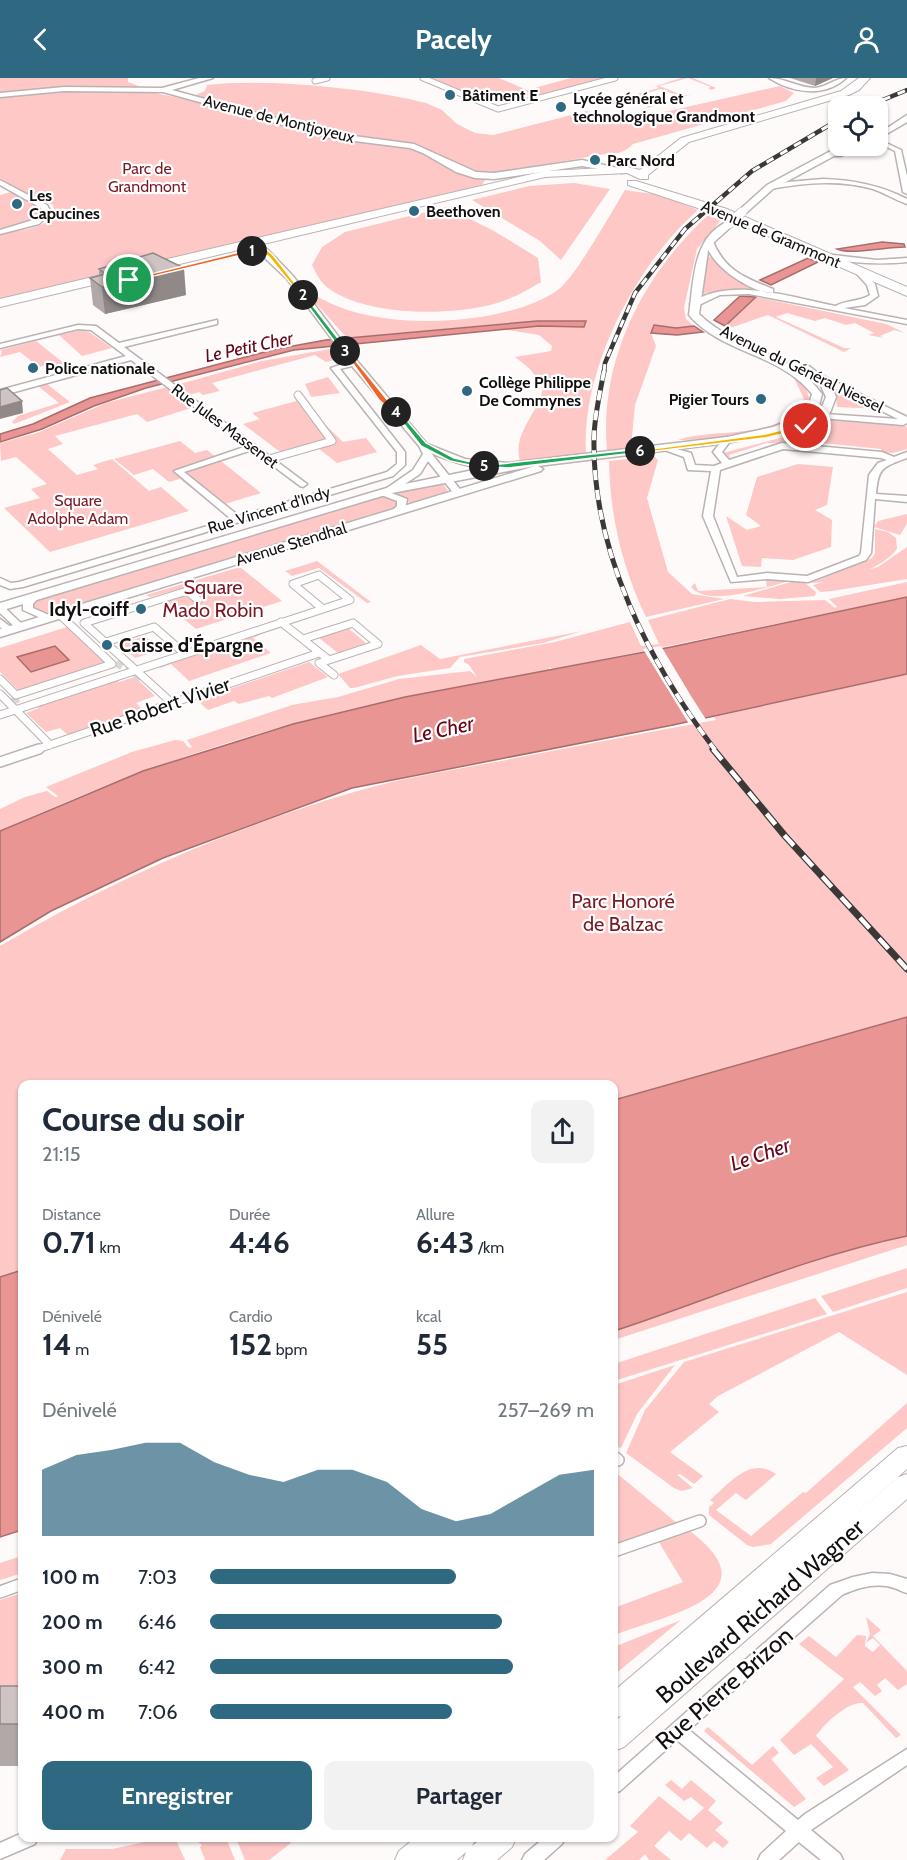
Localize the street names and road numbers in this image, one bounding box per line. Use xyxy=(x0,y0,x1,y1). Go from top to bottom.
street label: Avenue de Montjoyeux xyxy=(202,91,357,147)
street label: Avenue de Grammont xyxy=(699,196,844,272)
street label: Avenue du Général Niessel xyxy=(717,321,887,417)
street label: Rue Jules Massenet xyxy=(168,380,283,473)
street label: Rue Vincent d'Indy xyxy=(205,482,333,538)
street label: Avenue Stendhal xyxy=(233,518,349,570)
street label: Rue Robert Vivier xyxy=(87,672,234,742)
street label: Boulevard Richard Wagner xyxy=(650,1512,870,1709)
street label: Rue Pierre Brizon xyxy=(649,1620,799,1756)

